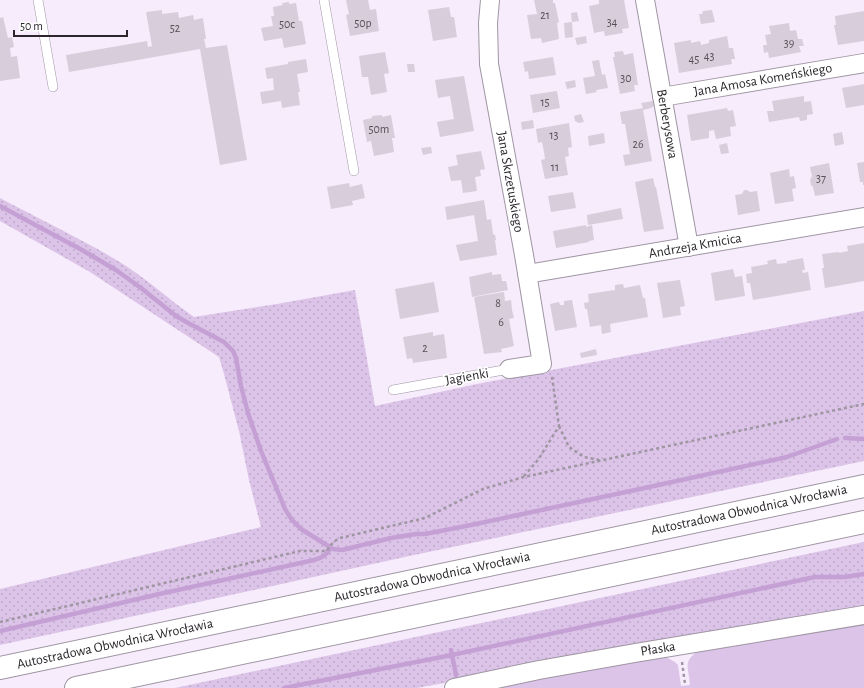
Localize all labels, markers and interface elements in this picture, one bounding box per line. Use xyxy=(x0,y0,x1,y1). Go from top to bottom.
house number: 21 xyxy=(540,9,550,21)
scale bar xyxy=(14,12,127,38)
house number: 34 xyxy=(607,16,618,28)
house number: 50p xyxy=(354,17,372,29)
house number: 50c xyxy=(279,18,295,30)
text: 50 m xyxy=(20,20,43,32)
house number: 52 xyxy=(170,22,181,34)
house number: 39 xyxy=(784,37,795,49)
house number: 43 xyxy=(704,50,714,62)
house number: 45 xyxy=(689,53,699,65)
street label: Jana Amosa Komeńskiego xyxy=(693,61,833,99)
house number: 30 xyxy=(620,72,632,84)
street label: Berberysowa xyxy=(654,88,680,160)
house number: 15 xyxy=(540,96,550,108)
house number: 50m xyxy=(369,123,389,135)
house number: 13 xyxy=(549,129,559,141)
street label: Jana Skrzetuskiego xyxy=(494,130,526,234)
house number: 26 xyxy=(632,138,644,150)
house number: 11 xyxy=(551,161,559,173)
house number: 37 xyxy=(816,172,826,184)
street label: Andrzeja Kmicica xyxy=(647,231,743,261)
house number: 8 xyxy=(495,297,501,309)
house number: 6 xyxy=(498,316,504,328)
house number: 2 xyxy=(422,342,428,354)
street label: Jagienki xyxy=(444,366,490,388)
street label: Autostradowa Obwodnica Wrocławia xyxy=(650,482,849,538)
street label: Autostradowa Obwodnica Wrocławia xyxy=(333,549,532,605)
street label: Autostradowa Obwodnica Wrocławia xyxy=(16,616,215,672)
street label: Płaska xyxy=(640,639,677,659)

